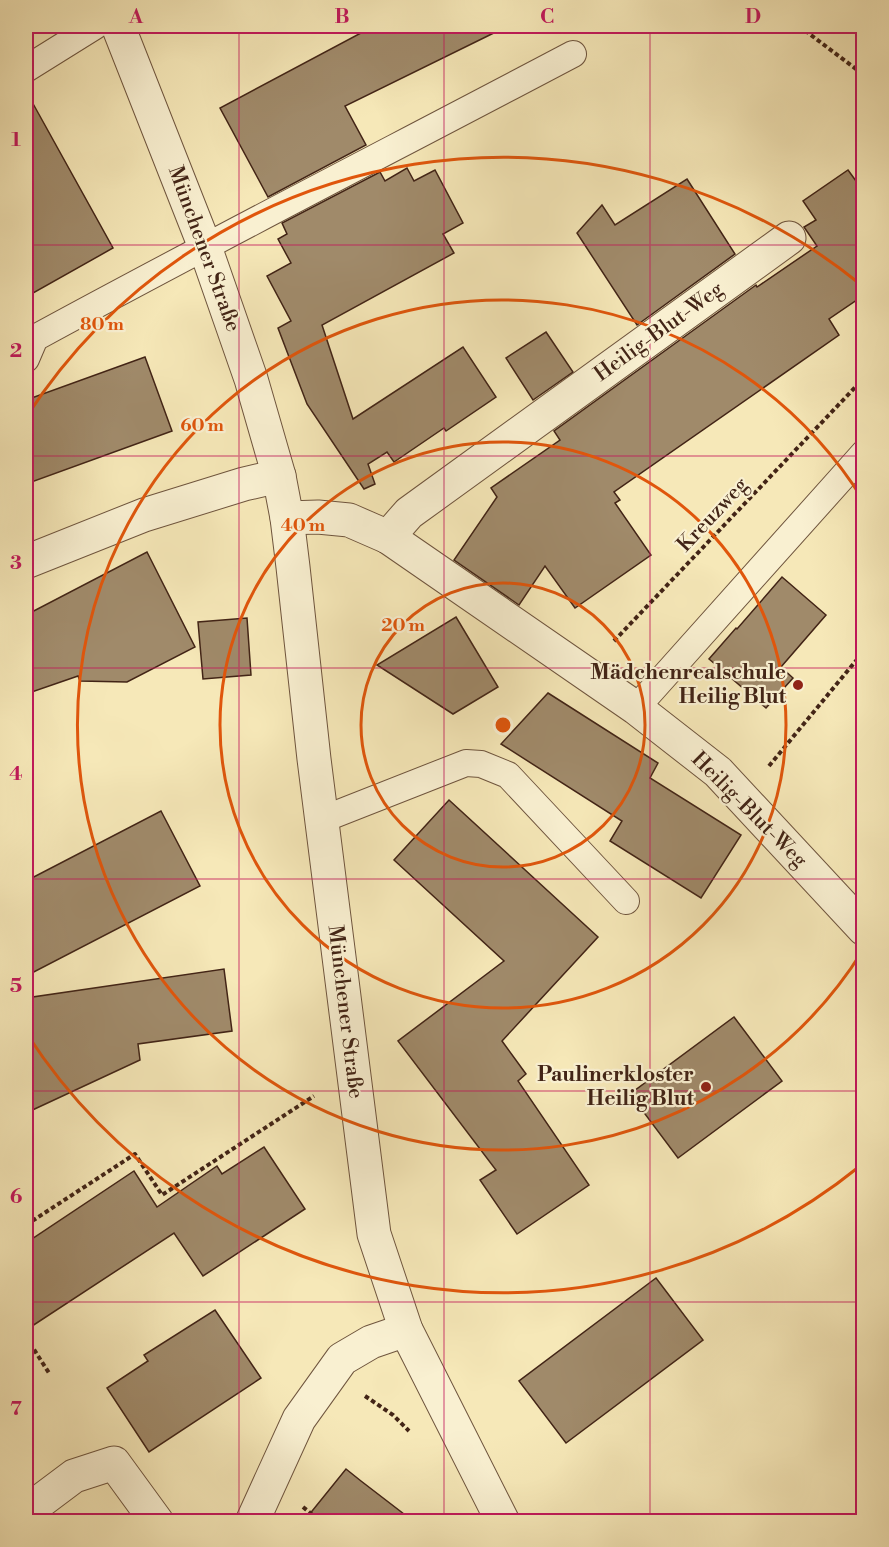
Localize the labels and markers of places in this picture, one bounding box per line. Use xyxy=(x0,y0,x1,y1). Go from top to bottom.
place label: Mädchenrealschule Heilig Blut xyxy=(590,660,787,710)
marker: Mädchenrealschule Heilig Blut xyxy=(791,678,805,692)
centre of rings xyxy=(493,715,513,735)
place label: Paulinerkloster Heilig Blut xyxy=(537,1062,695,1112)
marker: Paulinerkloster Heilig Blut xyxy=(699,1080,713,1094)

